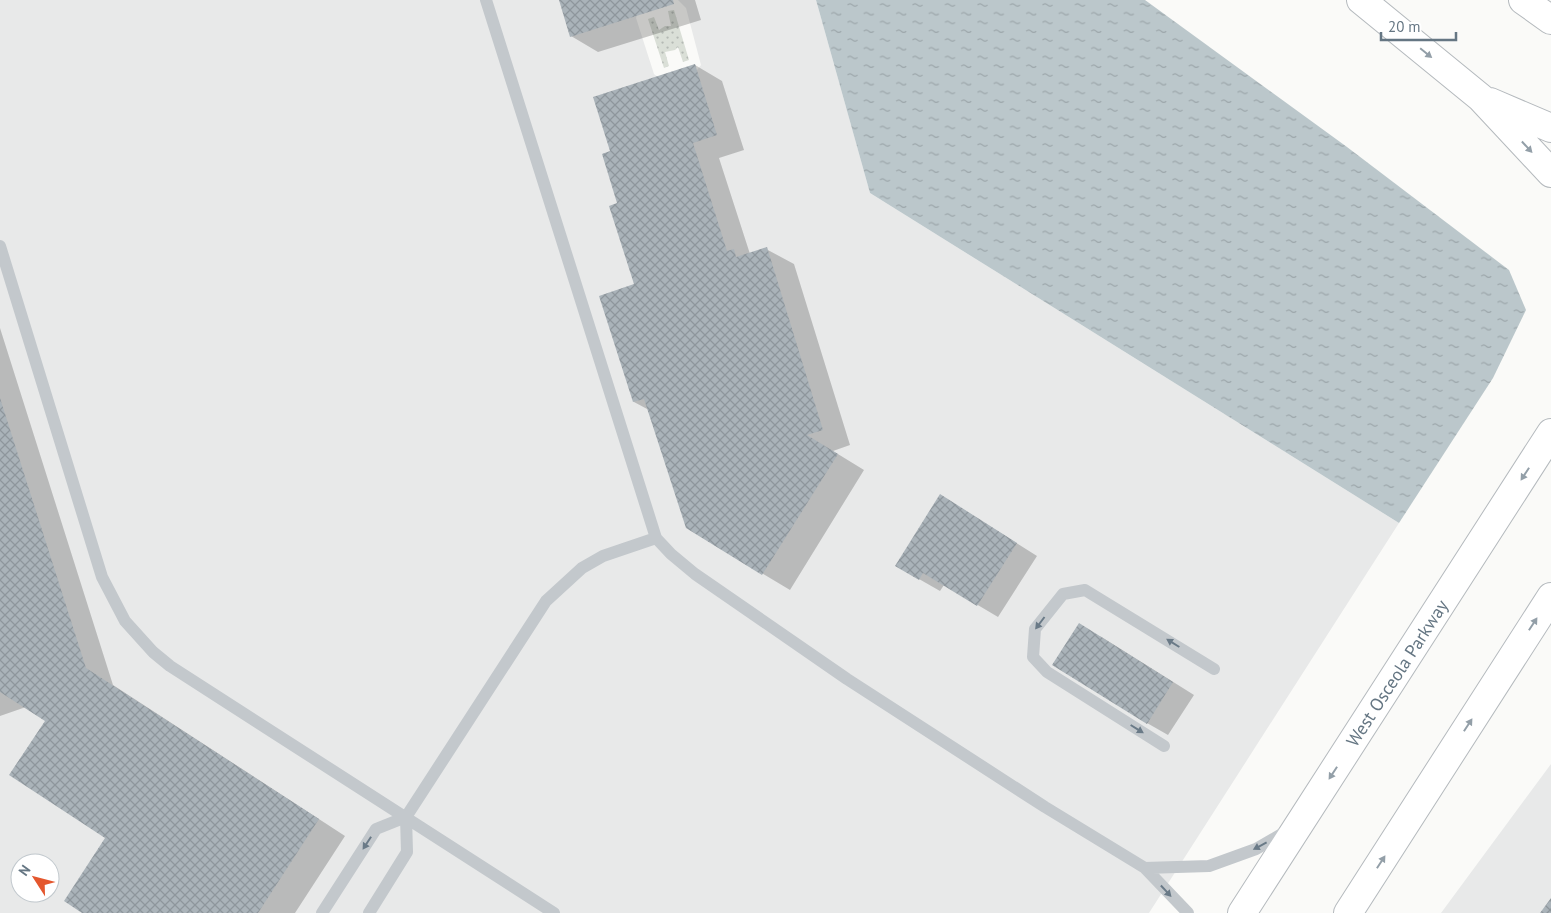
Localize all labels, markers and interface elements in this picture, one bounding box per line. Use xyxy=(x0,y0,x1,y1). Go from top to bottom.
scale bar xyxy=(1381,10,1456,42)
text: 20 m xyxy=(1388,17,1421,36)
one-way arrow xyxy=(1419,47,1432,58)
one-way arrow xyxy=(1521,140,1533,152)
one-way arrow xyxy=(1520,467,1529,480)
street label: West Osceola Parkway xyxy=(1341,595,1453,751)
one-way arrow xyxy=(1035,616,1045,630)
one-way arrow xyxy=(1528,618,1538,631)
one-way arrow xyxy=(1166,639,1179,648)
one-way arrow xyxy=(1464,719,1473,732)
one-way arrow xyxy=(1130,724,1143,734)
one-way arrow xyxy=(1329,766,1338,779)
one-way arrow xyxy=(362,836,372,849)
one-way arrow xyxy=(1253,842,1266,851)
north arrow xyxy=(10,853,60,903)
one-way arrow xyxy=(1376,855,1385,869)
text: N xyxy=(14,861,34,879)
one-way arrow xyxy=(1160,884,1172,896)

